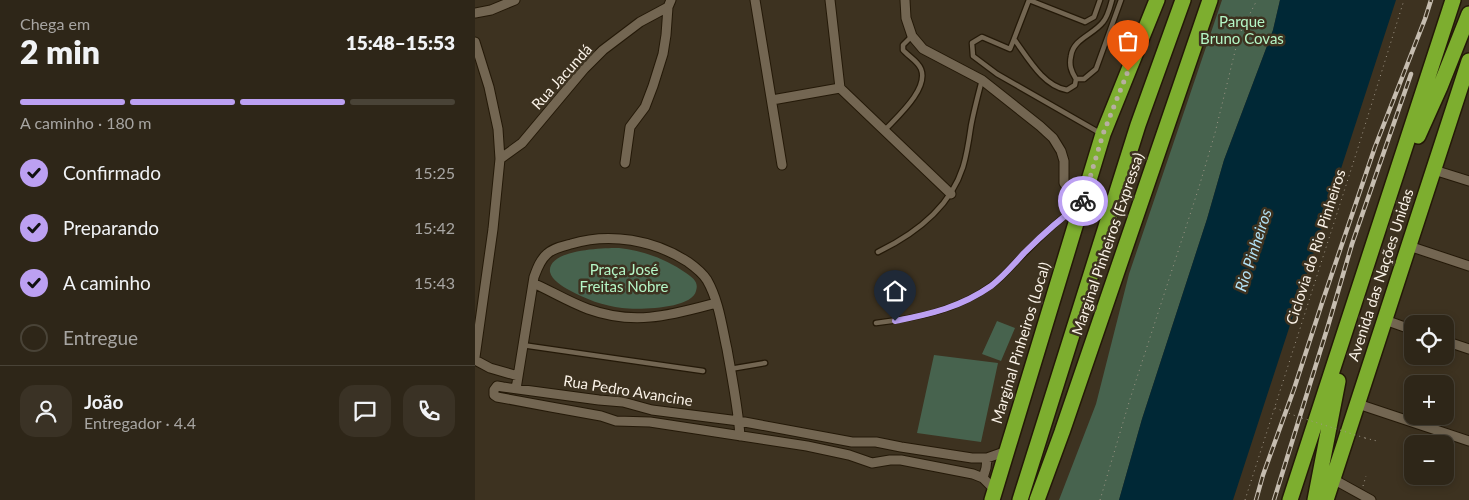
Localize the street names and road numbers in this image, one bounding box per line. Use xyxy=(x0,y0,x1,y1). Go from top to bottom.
street label: Rua Jacundá xyxy=(527,40,595,113)
street label: Marginal Pinheiros (Expressa) xyxy=(1067,150,1147,337)
street label: Ciclovia do Rio Pinheiros xyxy=(1281,167,1349,327)
street label: Avenida das Nações Unidas xyxy=(1344,186,1416,363)
street label: Marginal Pinheiros (Local) xyxy=(987,260,1053,426)
street label: Rua Pedro Avancine xyxy=(562,371,694,409)

